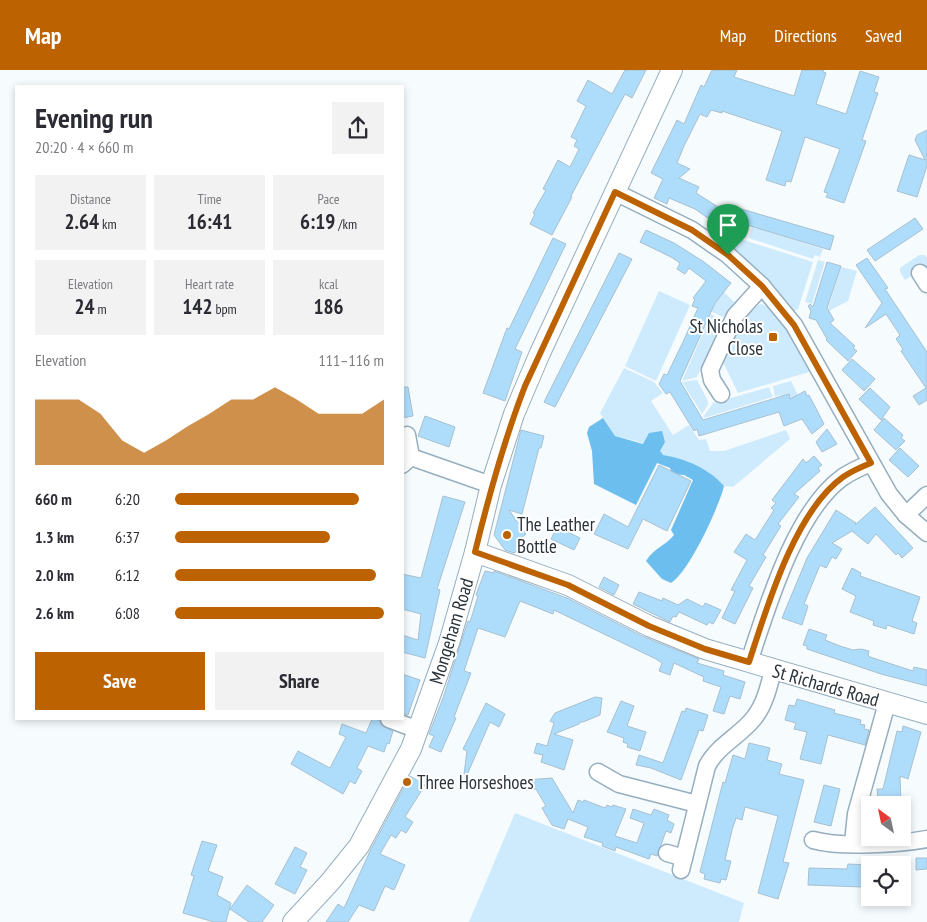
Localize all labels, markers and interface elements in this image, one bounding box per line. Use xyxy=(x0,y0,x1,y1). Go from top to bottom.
text: Map xyxy=(25,20,62,51)
text: Map xyxy=(720,24,746,47)
text: Directions xyxy=(774,24,837,47)
text: Saved xyxy=(865,24,902,47)
text: Evening run xyxy=(35,99,153,136)
button: share xyxy=(332,102,384,154)
text: 20:20 · 4 × 660 m xyxy=(35,137,133,157)
text: Distance xyxy=(70,190,111,208)
text: Time xyxy=(197,190,222,208)
text: Pace xyxy=(317,190,340,208)
pin xyxy=(707,204,749,255)
text: 2.64 xyxy=(64,208,99,235)
text: 16:41 xyxy=(187,208,232,235)
text: 6:19 xyxy=(300,208,335,235)
icon: arrive xyxy=(714,211,742,239)
text: km xyxy=(99,215,117,233)
text: /km xyxy=(335,215,357,233)
text: Elevation xyxy=(68,275,113,293)
text: Heart rate xyxy=(185,275,234,293)
text: kcal xyxy=(319,275,338,293)
text: 24 xyxy=(74,293,94,320)
text: 142 xyxy=(182,293,212,320)
text: 186 xyxy=(313,293,344,320)
text: m xyxy=(94,300,107,318)
text: bpm xyxy=(212,300,237,318)
place label: St Nicholas Close xyxy=(689,314,763,360)
marker: St Nicholas Close xyxy=(767,331,779,343)
text: Elevation xyxy=(35,350,86,370)
text: 111–116 m xyxy=(319,350,384,370)
text: 660 m xyxy=(35,489,72,509)
text: 6:20 xyxy=(115,489,140,509)
place label: The Leather Bottle xyxy=(517,512,596,558)
text: 1.3 km xyxy=(35,527,74,547)
text: 6:37 xyxy=(115,527,140,547)
marker: The Leather Bottle xyxy=(501,529,513,541)
text: 2.0 km xyxy=(35,565,74,585)
text: 6:12 xyxy=(115,565,140,585)
street label: Mongeham Road xyxy=(424,575,478,687)
text: 2.6 km xyxy=(35,603,74,623)
text: 6:08 xyxy=(115,603,140,623)
button: Save xyxy=(35,652,205,710)
button: Share xyxy=(215,652,384,710)
street label: St Richards Road xyxy=(770,658,882,712)
place label: Three Horseshoes xyxy=(417,770,534,794)
marker: Three Horseshoes xyxy=(401,776,413,788)
north arrow xyxy=(861,796,911,846)
map controls xyxy=(861,796,911,906)
button: locate xyxy=(861,856,911,906)

